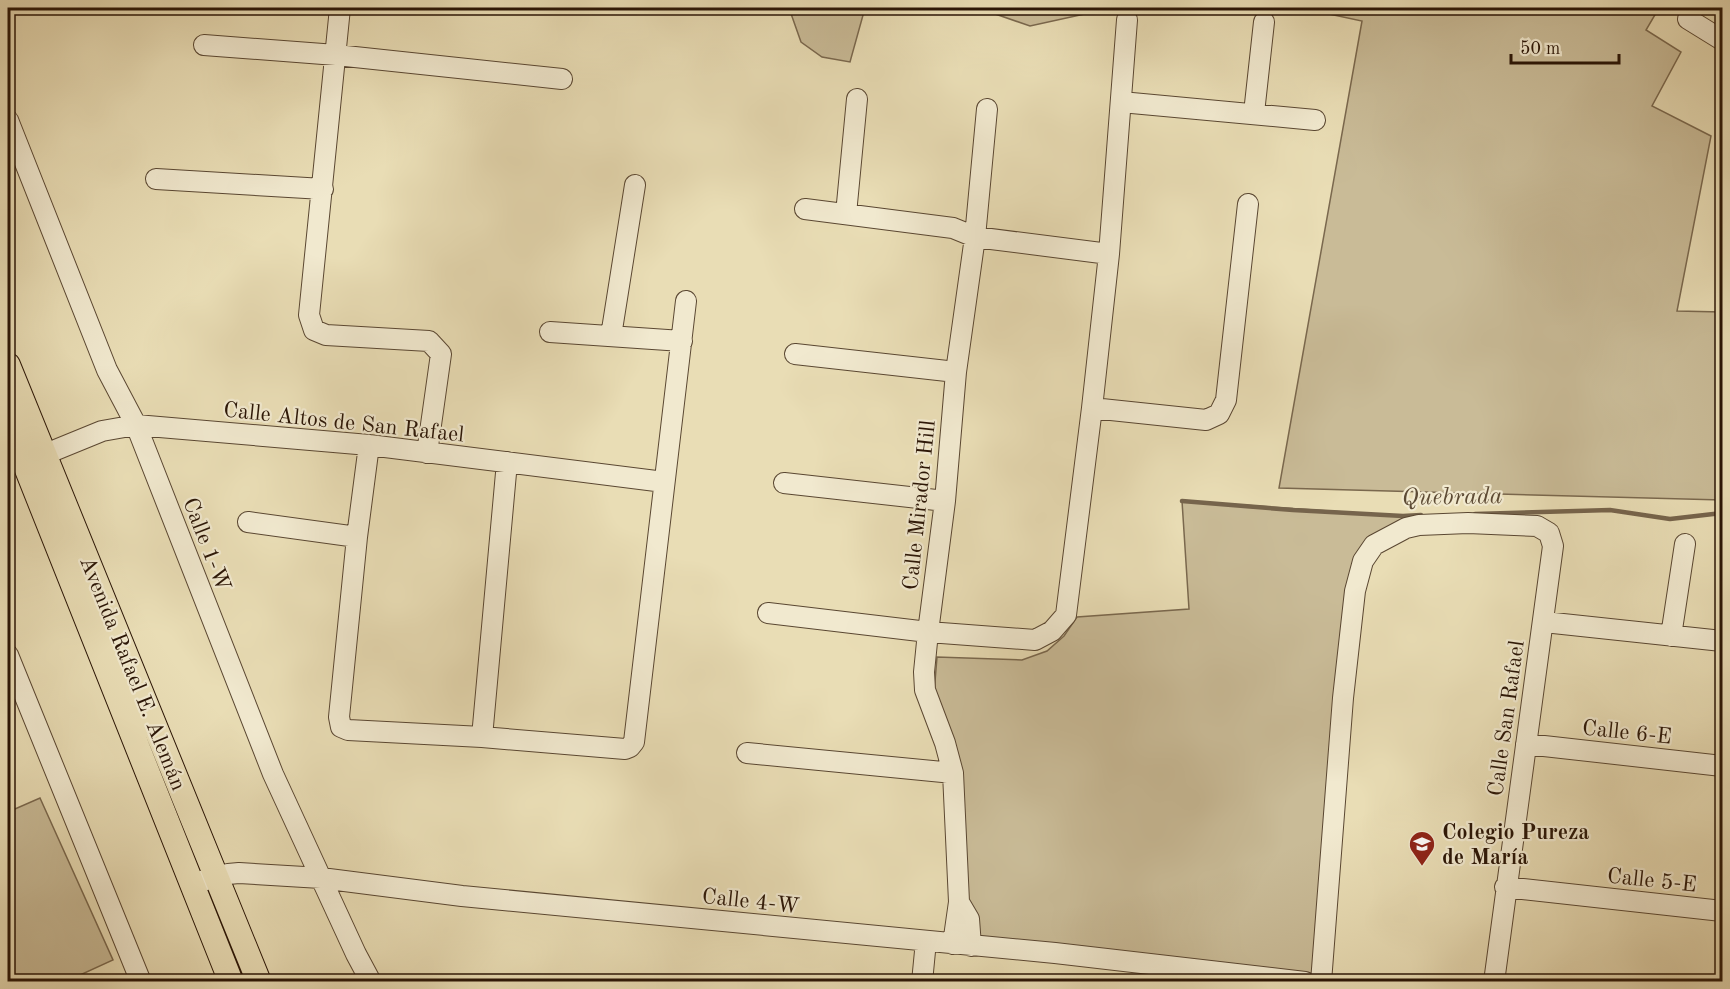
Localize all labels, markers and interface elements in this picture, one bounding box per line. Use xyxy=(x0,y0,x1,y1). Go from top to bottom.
scale bar xyxy=(1511,27,1619,65)
text: 50 m xyxy=(1520,40,1560,58)
street label: Calle Altos de San Rafael xyxy=(222,399,465,447)
street label: Calle Mirador Hill xyxy=(900,419,940,591)
water label: Quebrada xyxy=(1401,485,1503,511)
street label: Calle 1-W xyxy=(178,495,234,594)
street label: Avenida Rafael E. Alemán xyxy=(75,554,189,794)
street label: Calle San Rafael xyxy=(1485,639,1529,798)
street label: Calle 6-E xyxy=(1581,717,1673,749)
place label: Colegio Pureza de María xyxy=(1442,822,1590,869)
school or university icon: Colegio Pureza de María xyxy=(1407,829,1437,867)
street label: Calle 5-E xyxy=(1606,865,1698,897)
street label: Calle 4-W xyxy=(701,886,801,918)

